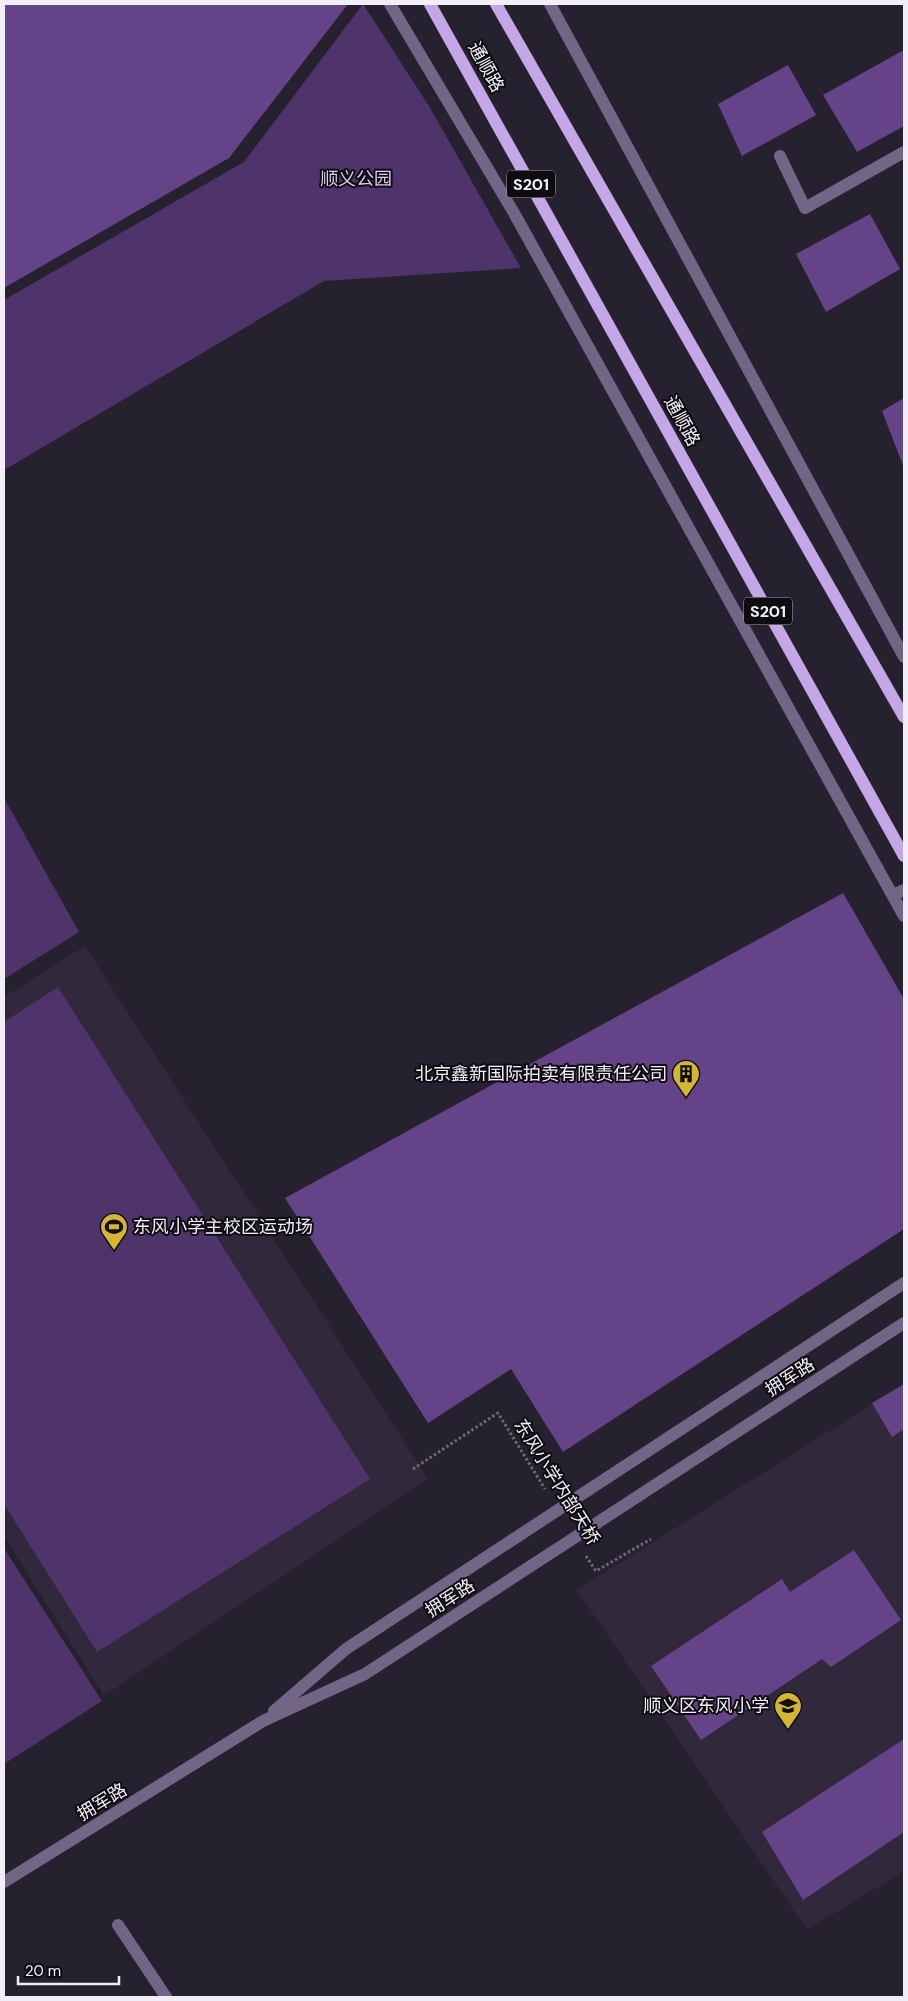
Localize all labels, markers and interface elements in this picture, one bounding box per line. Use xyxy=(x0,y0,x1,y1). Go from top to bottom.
street label: 通顺路 xyxy=(462,38,510,96)
park label: 顺义公园 xyxy=(320,167,392,191)
road number: S201 xyxy=(507,170,555,198)
street label: 通顺路 xyxy=(658,392,706,450)
road number: S201 xyxy=(744,598,792,624)
building icon: 北京鑫新国际拍卖有限责任公司 xyxy=(671,1059,701,1098)
place label: 北京鑫新国际拍卖有限责任公司 xyxy=(415,1062,667,1086)
sports icon: 东风小学主校区运动场 xyxy=(99,1212,129,1251)
place label: 东风小学主校区运动场 xyxy=(133,1215,313,1239)
street label: 拥军路 xyxy=(761,1352,819,1402)
street label: 东风小学内部天桥 xyxy=(509,1415,605,1549)
street label: 拥军路 xyxy=(421,1573,479,1623)
school or university icon: 顺义区东风小学 xyxy=(773,1691,803,1730)
place label: 顺义区东风小学 xyxy=(643,1694,769,1718)
street label: 拥军路 xyxy=(73,1778,131,1826)
scale bar xyxy=(18,1954,119,1986)
text: 20 m xyxy=(25,1961,61,1981)

